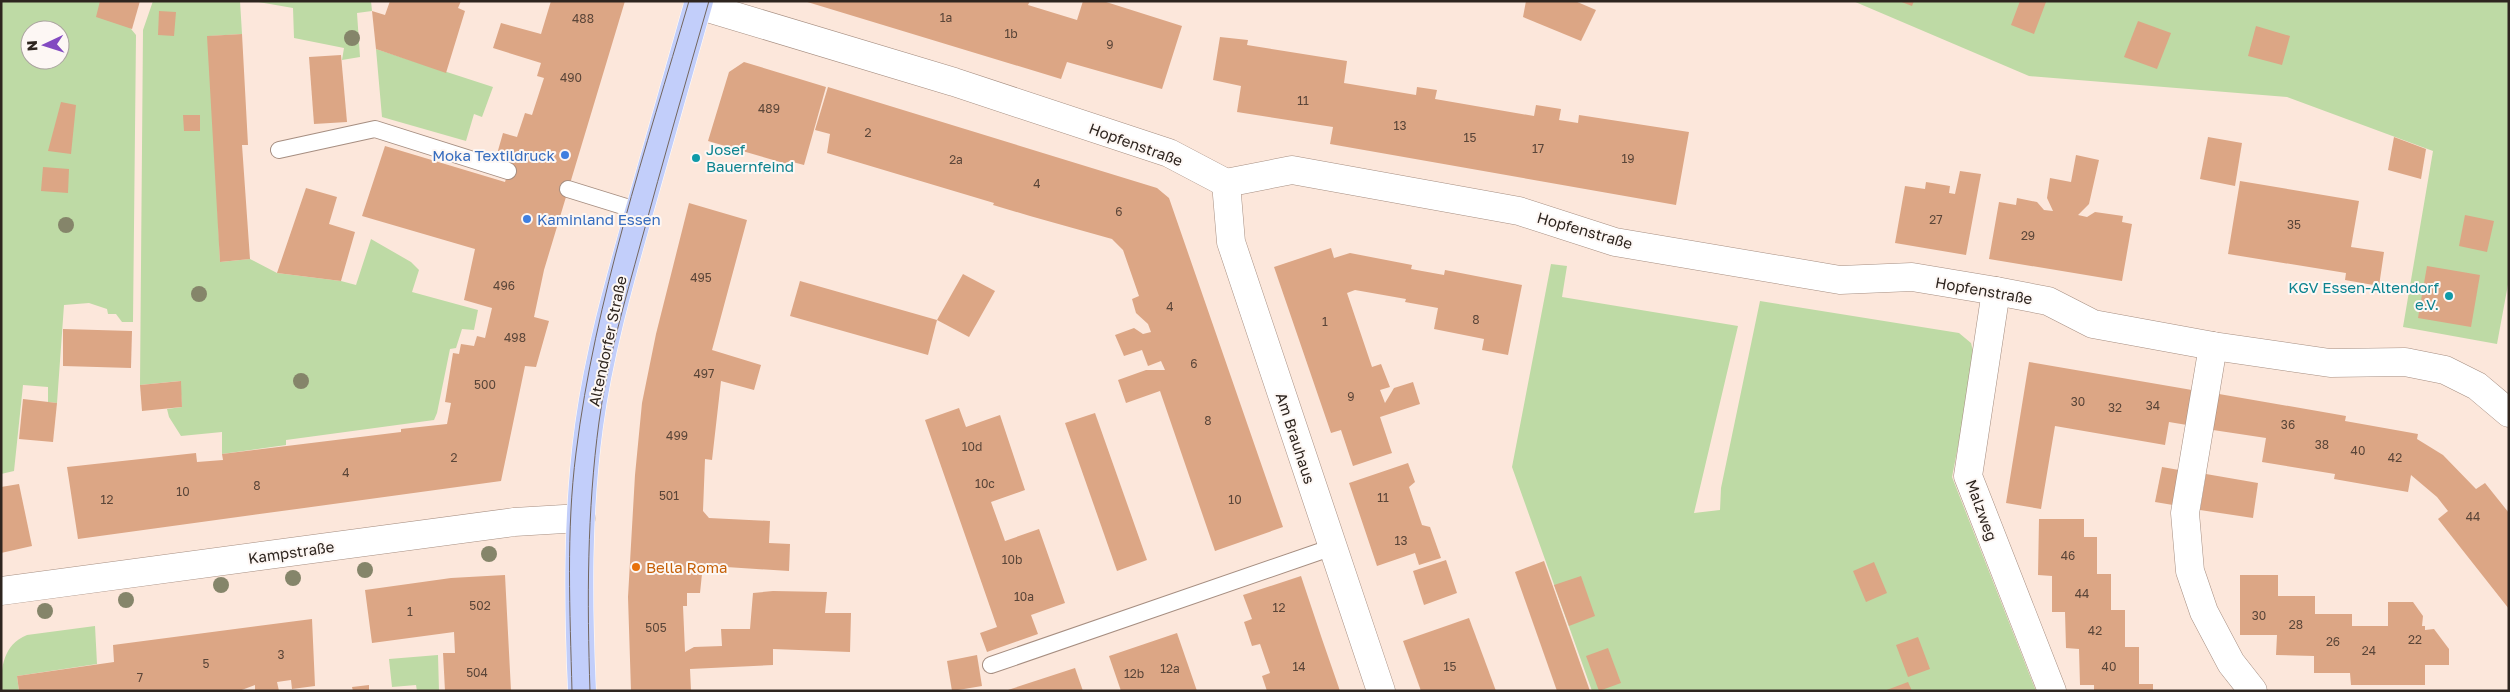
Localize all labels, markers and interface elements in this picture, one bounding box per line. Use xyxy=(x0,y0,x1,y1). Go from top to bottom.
house number: 1a xyxy=(940,10,952,25)
house number: 488 xyxy=(572,11,594,26)
north arrow xyxy=(20,20,70,70)
house number: 1b xyxy=(1004,26,1018,41)
house number: 9 xyxy=(1106,37,1114,52)
text: N xyxy=(23,40,40,52)
house number: 490 xyxy=(560,70,582,85)
house number: 11 xyxy=(1297,93,1309,108)
house number: 489 xyxy=(758,101,780,116)
house number: 13 xyxy=(1394,118,1406,133)
street label: Hopfenstraße xyxy=(1087,119,1186,169)
house number: 2 xyxy=(865,125,872,140)
house number: 15 xyxy=(1464,130,1476,145)
place label: Josef Bauernfeind xyxy=(706,140,794,175)
house number: 17 xyxy=(1532,141,1544,156)
place label: Moka Textildruck xyxy=(432,146,556,164)
marker: Moka Textildruck xyxy=(559,149,571,161)
house number: 19 xyxy=(1621,151,1635,166)
marker: Josef Bauernfeind xyxy=(690,152,702,164)
house number: 2a xyxy=(949,152,963,167)
house number: 4 xyxy=(1033,176,1041,191)
house number: 6 xyxy=(1115,204,1123,219)
street label: Hopfenstraße xyxy=(1535,208,1635,252)
place label: Kaminland Essen xyxy=(537,210,661,228)
house number: 27 xyxy=(1929,212,1943,227)
marker: Kaminland Essen xyxy=(521,213,533,225)
house number: 35 xyxy=(2287,217,2301,232)
house number: 29 xyxy=(2021,228,2035,243)
house number: 495 xyxy=(690,270,712,285)
street label: Hopfenstraße xyxy=(1934,273,2034,307)
street label: Altendorfer Straße xyxy=(584,274,630,408)
house number: 496 xyxy=(493,278,515,293)
place label: KGV Essen-Altendorf e.V. xyxy=(2288,278,2440,313)
marker: KGV Essen-Altendorf e.V. xyxy=(2443,290,2455,302)
house number: 4 xyxy=(1166,299,1174,314)
house number: 8 xyxy=(1472,312,1480,327)
house number: 1 xyxy=(1322,314,1328,329)
house number: 498 xyxy=(504,330,526,345)
house number: 6 xyxy=(1190,356,1198,371)
house number: 497 xyxy=(694,366,714,381)
house number: 500 xyxy=(474,377,496,392)
house number: 9 xyxy=(1347,389,1355,404)
street label: Am Brauhaus xyxy=(1273,390,1319,486)
house number: 30 xyxy=(2071,394,2085,409)
house number: 34 xyxy=(2146,398,2160,413)
house number: 32 xyxy=(2108,400,2122,415)
house number: 8 xyxy=(1204,413,1212,428)
house number: 36 xyxy=(2281,417,2295,432)
house number: 499 xyxy=(666,428,688,443)
house number: 38 xyxy=(2315,437,2329,452)
house number: 10d xyxy=(962,439,982,454)
house number: 40 xyxy=(2351,443,2365,458)
house number: 2 xyxy=(451,450,458,465)
house number: 42 xyxy=(2388,450,2402,465)
house number: 4 xyxy=(342,465,350,480)
house number: 10c xyxy=(975,476,995,491)
street label: Malzweg xyxy=(1963,477,2001,543)
house number: 8 xyxy=(253,478,261,493)
house number: 10 xyxy=(176,484,190,499)
house number: 501 xyxy=(659,488,679,503)
house number: 11 xyxy=(1377,490,1389,505)
house number: 12 xyxy=(101,492,113,507)
house number: 10 xyxy=(1228,492,1242,507)
house number: 44 xyxy=(2466,509,2480,524)
house number: 13 xyxy=(1395,533,1407,548)
street label: Kampstraße xyxy=(247,537,335,567)
house number: 46 xyxy=(2061,548,2075,563)
house number: 10b xyxy=(1002,552,1022,567)
place label: Bella Roma xyxy=(646,558,727,576)
marker: Bella Roma xyxy=(630,561,642,573)
house number: 44 xyxy=(2075,586,2089,601)
house number: 10a xyxy=(1014,589,1034,604)
house number: 502 xyxy=(469,598,491,613)
house number: 12 xyxy=(1273,600,1285,615)
house number: 1 xyxy=(407,604,413,619)
house number: 30 xyxy=(2252,608,2266,623)
house number: 28 xyxy=(2289,617,2303,632)
house number: 505 xyxy=(645,620,667,635)
house number: 42 xyxy=(2088,623,2102,638)
house number: 22 xyxy=(2408,632,2422,647)
house number: 26 xyxy=(2326,634,2340,649)
house number: 24 xyxy=(2362,643,2376,658)
house number: 3 xyxy=(277,647,285,662)
house number: 5 xyxy=(203,656,210,671)
house number: 14 xyxy=(1292,659,1306,674)
house number: 15 xyxy=(1444,659,1456,674)
house number: 40 xyxy=(2102,659,2116,674)
house number: 12a xyxy=(1160,661,1180,676)
house number: 504 xyxy=(466,665,488,680)
house number: 12b xyxy=(1124,666,1144,681)
house number: 7 xyxy=(137,670,143,685)

